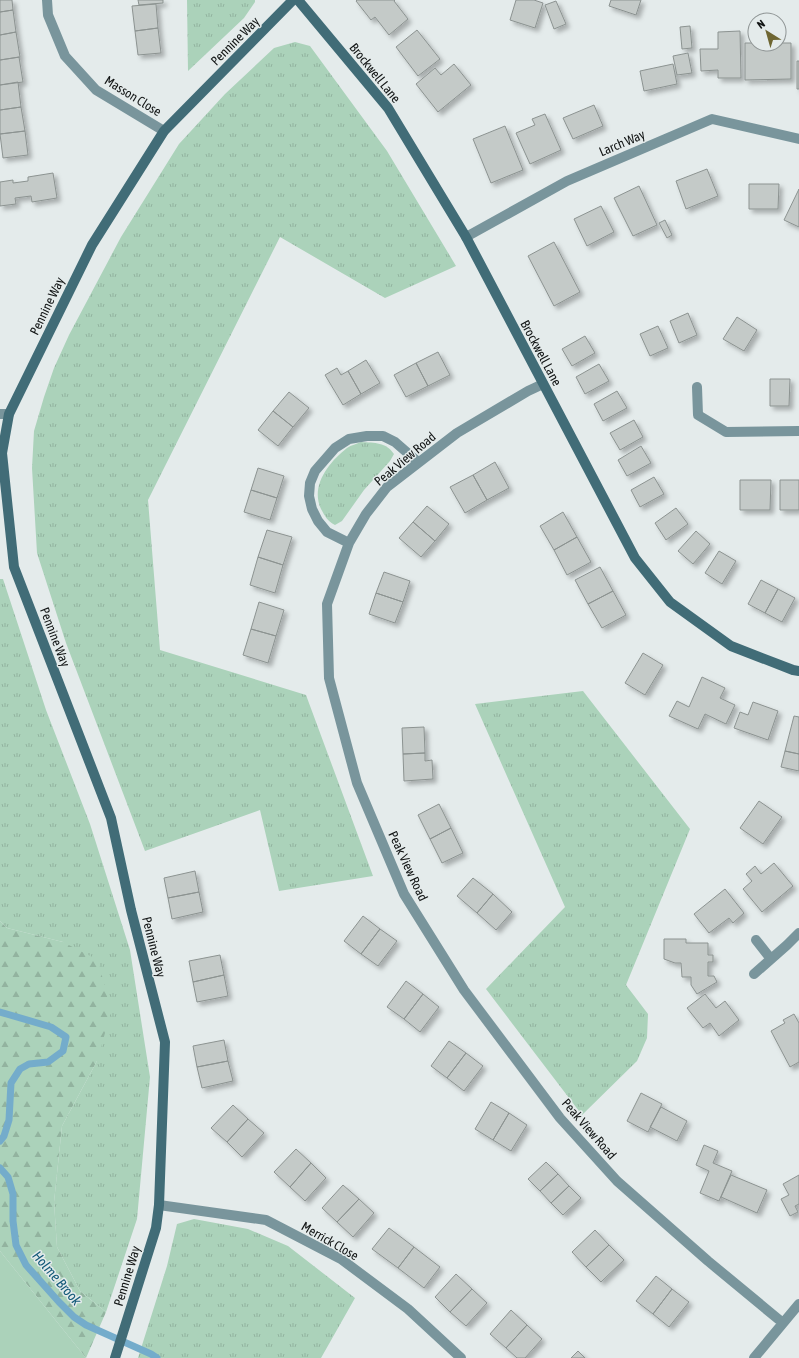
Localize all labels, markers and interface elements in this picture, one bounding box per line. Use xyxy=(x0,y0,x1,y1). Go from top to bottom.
north arrow xyxy=(747,12,787,52)
street label: Pennine Way xyxy=(208,13,263,68)
text: N xyxy=(755,17,767,31)
street label: Brockwell Lane xyxy=(346,40,404,106)
street label: Masson Close xyxy=(102,73,164,119)
street label: Larch Way xyxy=(597,126,648,159)
street label: Pennine Way xyxy=(27,274,68,337)
street label: Brockwell Lane xyxy=(517,318,565,388)
street label: Peak View Road xyxy=(371,429,439,489)
street label: Pennine Way xyxy=(37,605,73,669)
street label: Peak View Road xyxy=(385,829,431,903)
street label: Pennine Way xyxy=(139,915,169,980)
street label: Peak View Road xyxy=(559,1096,619,1162)
street label: Merrick Close xyxy=(299,1219,361,1263)
street label: Pennine Way xyxy=(111,1243,143,1308)
water label: Holme Brook xyxy=(29,1248,85,1309)

